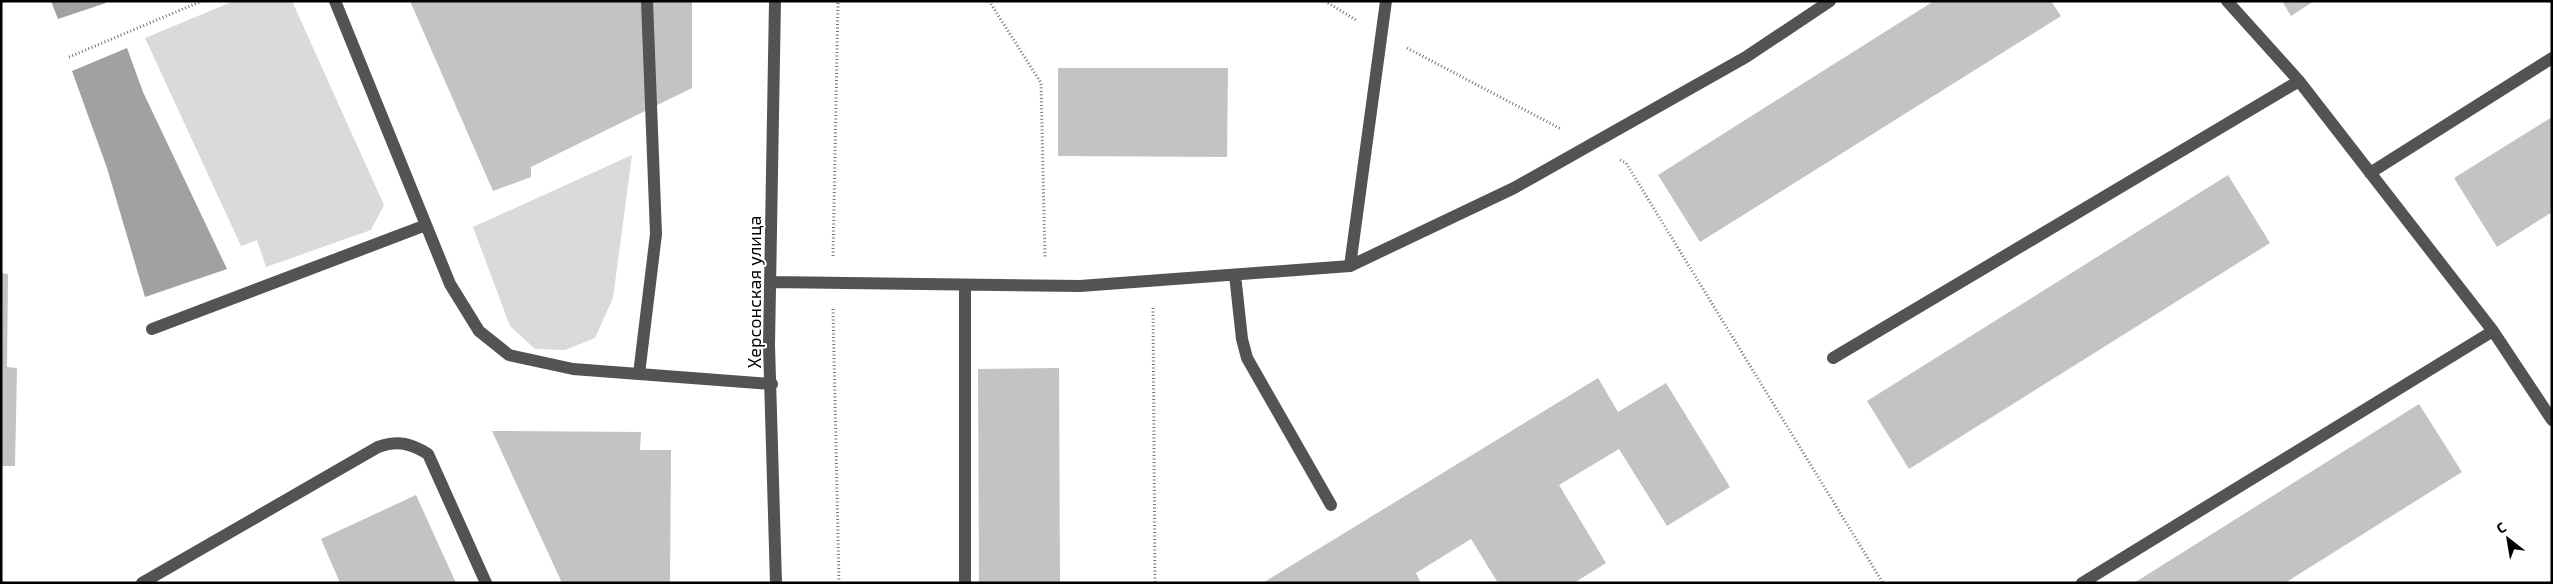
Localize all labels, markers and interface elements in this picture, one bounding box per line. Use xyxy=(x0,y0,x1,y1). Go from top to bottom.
street label: Херсонская улица xyxy=(743,215,765,369)
north arrow xyxy=(2483,514,2533,564)
text: С xyxy=(2493,518,2509,537)

